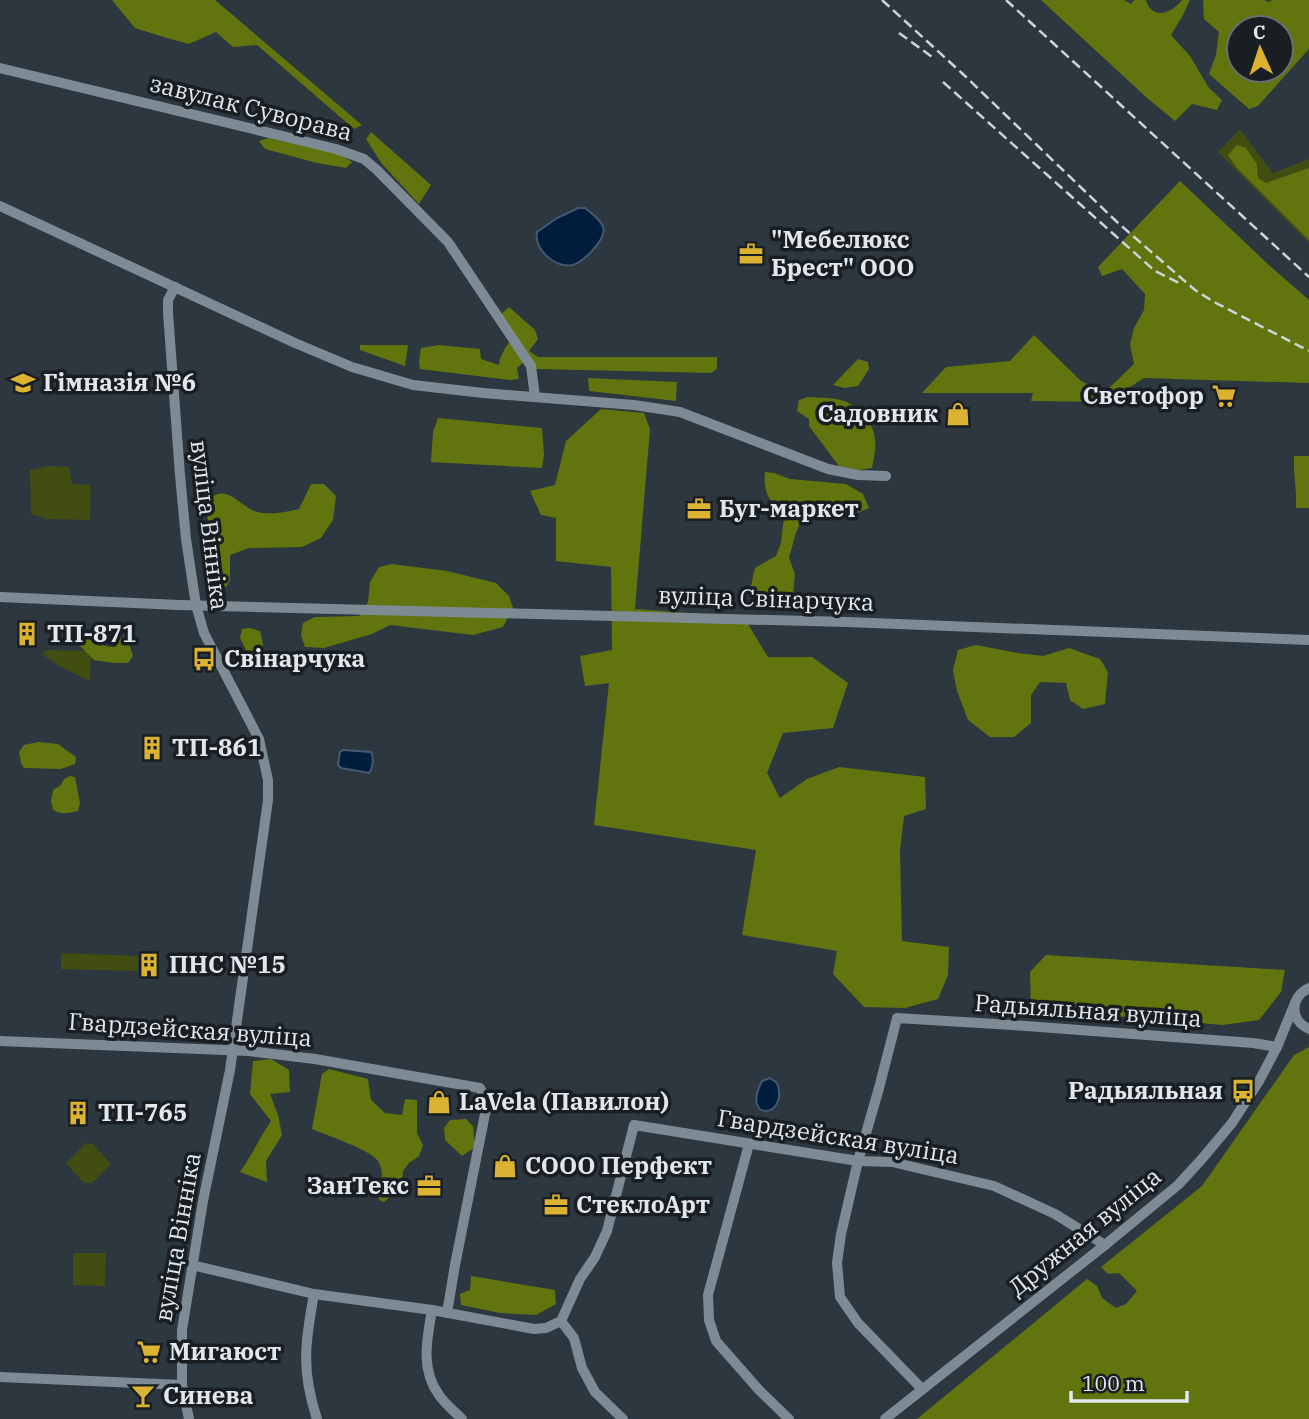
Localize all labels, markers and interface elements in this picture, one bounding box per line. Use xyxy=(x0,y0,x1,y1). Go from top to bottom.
north arrow xyxy=(1225,14,1295,84)
text: С xyxy=(1252,20,1266,44)
street label: завулак Суворава xyxy=(147,66,356,148)
place label: "Мебелюкс Брест" ООО xyxy=(771,223,915,283)
office icon: "Мебелюкс Брест" ООО xyxy=(737,240,765,268)
place label: Гімназія №6 xyxy=(43,366,196,398)
school or university icon: Гімназія №6 xyxy=(9,369,37,397)
place label: Светофор xyxy=(1083,379,1204,411)
supermarket icon: Светофор xyxy=(1210,382,1238,410)
place label: Садовник xyxy=(817,397,938,429)
shop icon: Садовник xyxy=(944,400,972,428)
street label: вуліца Вінніка xyxy=(184,438,236,612)
place label: Буг-маркет xyxy=(719,492,859,524)
office icon: Буг-маркет xyxy=(685,495,713,523)
street label: вуліца Свінарчука xyxy=(657,578,875,618)
place label: ТП-871 xyxy=(47,617,136,649)
building icon: ТП-871 xyxy=(13,620,41,648)
place label: Свінарчука xyxy=(224,642,365,674)
bus stop icon: Свінарчука xyxy=(190,645,218,673)
place label: ТП-861 xyxy=(172,731,261,763)
building icon: ТП-861 xyxy=(138,734,166,762)
place label: ПНС №15 xyxy=(169,948,286,980)
building icon: ПНС №15 xyxy=(135,951,163,979)
street label: Радыяльная вуліца xyxy=(973,986,1203,1034)
street label: Гвардзейская вуліца xyxy=(67,1005,313,1053)
place label: Радыяльная xyxy=(1068,1074,1223,1106)
bus stop icon: Радыяльная xyxy=(1229,1077,1257,1105)
place label: LaVela (Павилон) xyxy=(459,1085,669,1117)
shop icon: LaVela (Павилон) xyxy=(425,1088,453,1116)
place label: ТП-765 xyxy=(98,1096,187,1128)
building icon: ТП-765 xyxy=(64,1099,92,1127)
street label: Гвардзейская вуліца xyxy=(715,1101,961,1171)
place label: СООО Перфект xyxy=(525,1149,712,1181)
street label: вуліца Вінніка xyxy=(146,1150,208,1324)
shop icon: СООО Перфект xyxy=(491,1152,519,1180)
street label: Дружная вуліца xyxy=(1002,1160,1167,1303)
place label: ЗанТекс xyxy=(307,1169,409,1201)
office icon: ЗанТекс xyxy=(415,1172,443,1200)
place label: СтеклоАрт xyxy=(576,1188,710,1220)
office icon: СтеклоАрт xyxy=(542,1191,570,1219)
place label: Мигаюст xyxy=(169,1335,281,1367)
supermarket icon: Мигаюст xyxy=(135,1338,163,1366)
scale bar xyxy=(1071,1360,1186,1404)
text: 100 m xyxy=(1082,1369,1145,1397)
place label: Синева xyxy=(163,1379,254,1411)
bar icon: Синева xyxy=(129,1382,157,1410)

